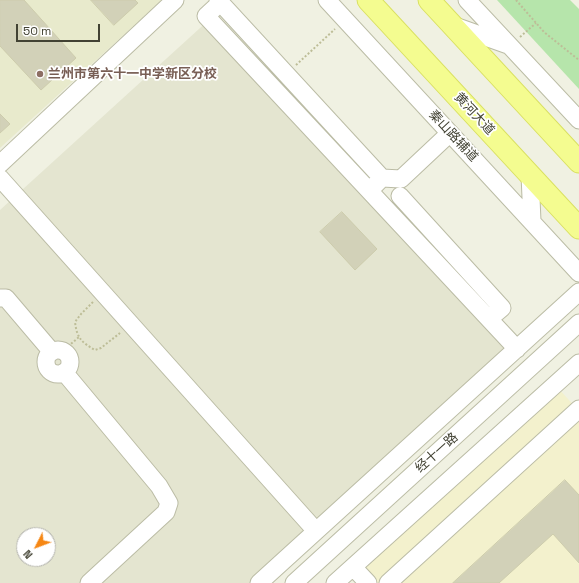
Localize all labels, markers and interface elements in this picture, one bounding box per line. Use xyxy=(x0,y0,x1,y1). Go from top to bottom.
scale bar xyxy=(18,16,102,42)
text: 50 m xyxy=(23,23,51,39)
place label: 兰州市第六十一中学新区分校 xyxy=(48,66,217,82)
marker: 兰州市第六十一中学新区分校 xyxy=(35,69,45,79)
street label: 黄河大道 xyxy=(451,90,497,138)
street label: 秦山路辅道 xyxy=(425,107,481,165)
street label: 经十一路 xyxy=(412,430,462,476)
north arrow xyxy=(16,527,56,567)
text: N xyxy=(20,547,35,562)

